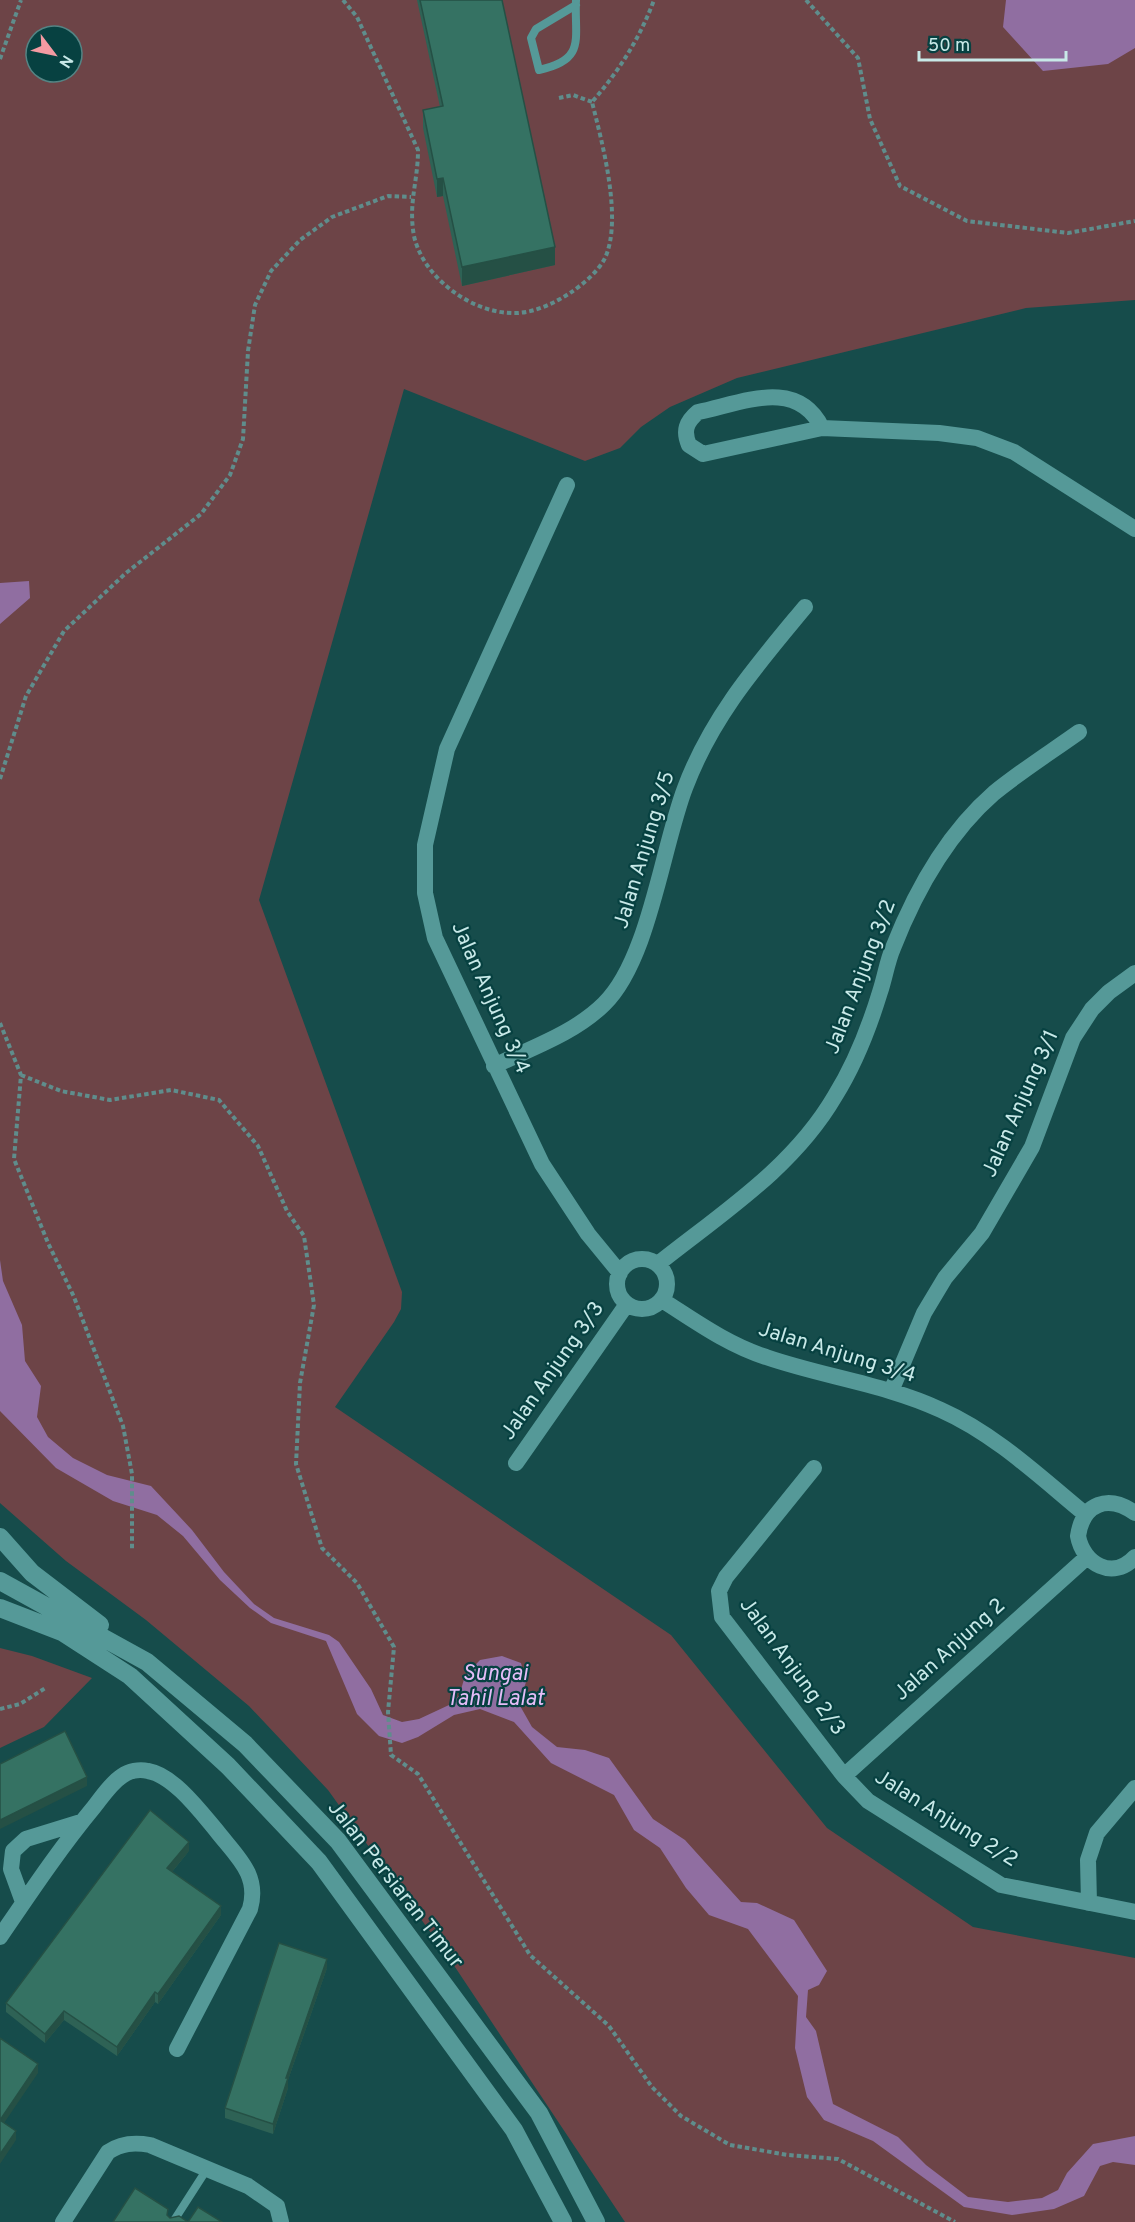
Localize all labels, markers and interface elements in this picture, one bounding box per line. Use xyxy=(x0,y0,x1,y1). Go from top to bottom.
north arrow xyxy=(24,24,84,84)
scale bar xyxy=(919,24,1066,62)
text: 50 m xyxy=(928,35,970,58)
text: N xyxy=(53,51,77,71)
street label: Jalan Anjung 3/5 xyxy=(608,768,682,932)
street label: Jalan Anjung 3/2 xyxy=(819,896,903,1058)
street label: Jalan Anjung 3/4 xyxy=(444,918,536,1078)
street label: Jalan Anjung 3/1 xyxy=(976,1026,1066,1182)
street label: Jalan Anjung 3/3 xyxy=(495,1296,611,1446)
street label: Jalan Anjung 3/4 xyxy=(755,1316,919,1390)
street label: Jalan Anjung 2/3 xyxy=(733,1593,851,1741)
street label: Jalan Anjung 2 xyxy=(889,1593,1011,1707)
water label: Sungai Tahil Lalat xyxy=(446,1661,545,1713)
street label: Jalan Anjung 2/2 xyxy=(869,1764,1023,1874)
street label: Jalan Persiaran Timur xyxy=(321,1796,469,1974)

